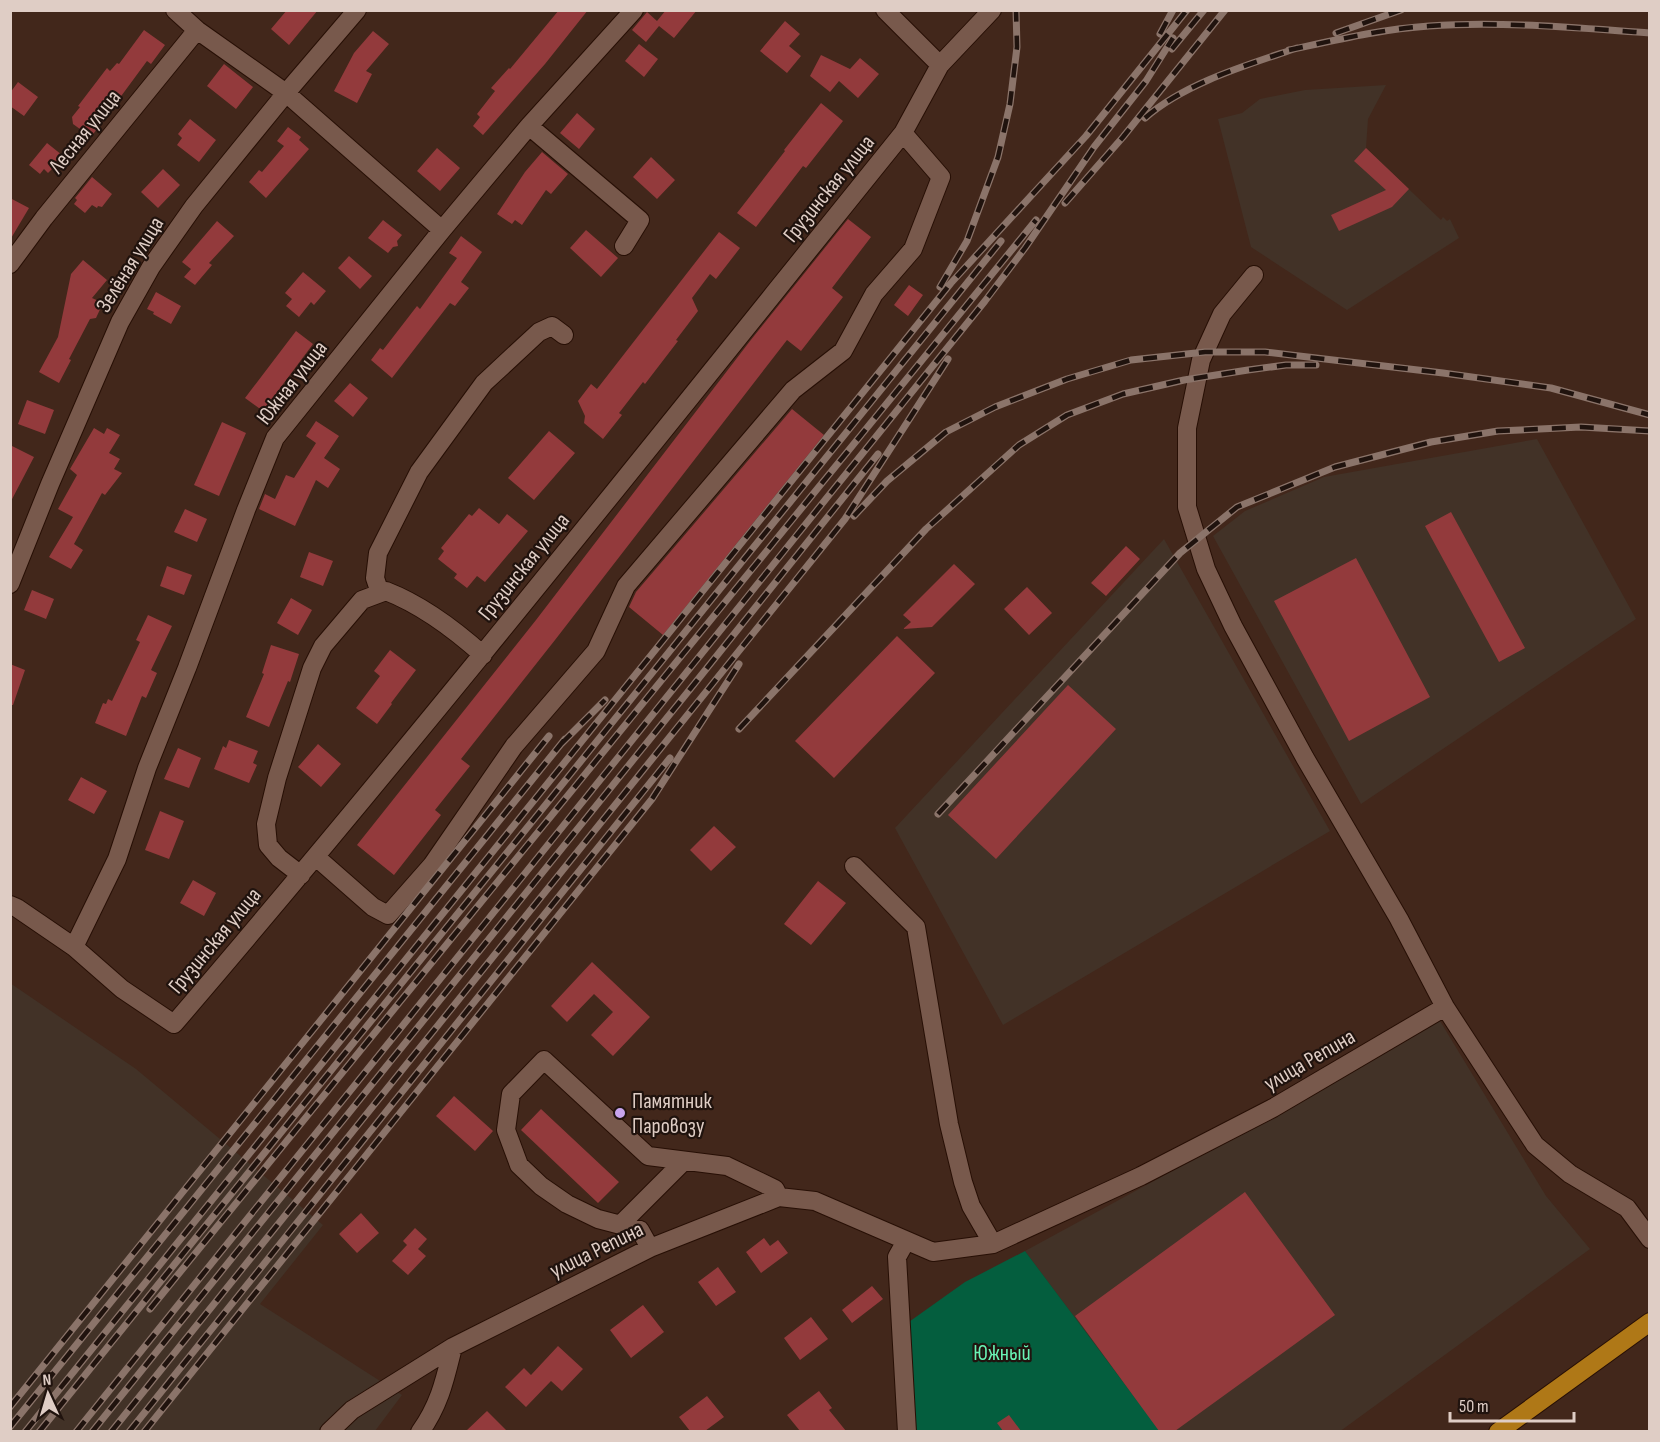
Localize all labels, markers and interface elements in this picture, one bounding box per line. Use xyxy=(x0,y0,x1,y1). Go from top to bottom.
street label: Лесная улица xyxy=(43,85,127,180)
street label: Грузинская улица xyxy=(778,130,881,248)
street label: Зелёная улица xyxy=(90,212,170,318)
street label: Южная улица xyxy=(251,336,333,430)
street label: Грузинская улица xyxy=(473,508,576,626)
street label: Грузинская улица xyxy=(163,882,267,1000)
street label: улица Репина xyxy=(1259,1023,1360,1097)
place label: Памятник Паровозу xyxy=(632,1088,713,1140)
marker: Памятник Паровозу xyxy=(613,1106,627,1120)
street label: улица Репина xyxy=(545,1216,648,1285)
park label: Южный xyxy=(973,1340,1031,1367)
north arrow xyxy=(18,1364,78,1424)
text: N xyxy=(42,1371,52,1390)
scale bar xyxy=(1450,1385,1574,1423)
text: 50 m xyxy=(1459,1396,1489,1417)

